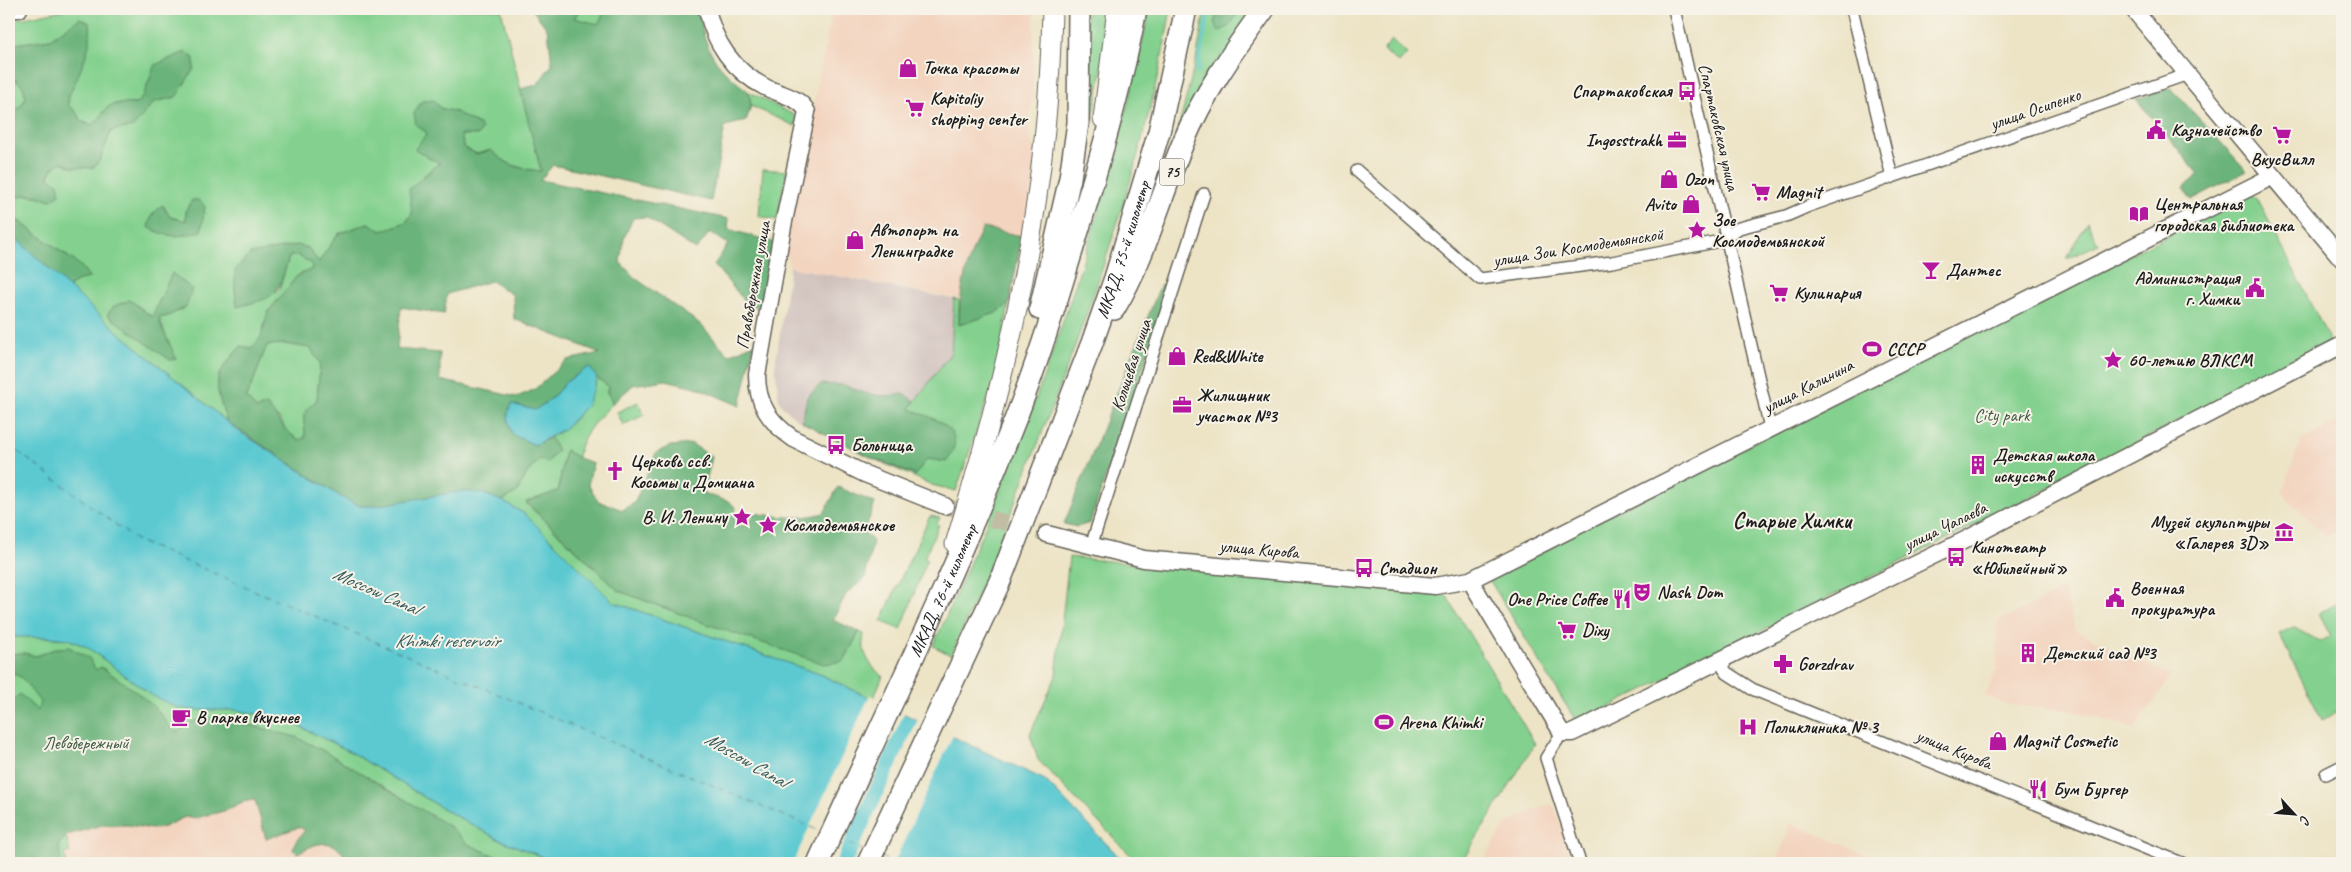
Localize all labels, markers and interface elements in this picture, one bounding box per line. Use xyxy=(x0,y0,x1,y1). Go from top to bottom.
shop icon: Точка красоты xyxy=(897,57,919,79)
place label: Точка красоты xyxy=(923,57,1020,79)
street label: Спартаковская улица xyxy=(1694,61,1745,194)
place label: Спартаковская xyxy=(1572,80,1674,102)
bus stop icon: Спартаковская xyxy=(1676,80,1698,102)
street label: улица Осипенко xyxy=(1986,83,2085,135)
place label: Kapitoliy shopping center xyxy=(930,87,1029,130)
supermarket icon: Kapitoliy shopping center xyxy=(904,97,926,119)
public building icon: Казначейство xyxy=(2145,119,2167,141)
place label: Казначейство xyxy=(2171,119,2263,142)
supermarket icon: ВкусВилл xyxy=(2271,124,2293,146)
place label: Ingosstrakh xyxy=(1586,129,1663,151)
office icon: Ingosstrakh xyxy=(1666,129,1688,151)
place label: ВкусВилл xyxy=(2251,148,2315,170)
road number: 75 xyxy=(1160,158,1184,186)
shop icon: Ozon xyxy=(1658,168,1680,190)
place label: Ozon xyxy=(1684,168,1715,190)
street label: МКАД, 75-й километр xyxy=(1091,177,1155,321)
supermarket icon: Magnit xyxy=(1750,181,1772,203)
place label: Magnit xyxy=(1776,181,1824,203)
place label: Avito xyxy=(1645,193,1677,215)
shop icon: Avito xyxy=(1680,193,1702,215)
place label: Центральная городская библиотека xyxy=(2154,193,2296,236)
library icon: Центральная городская библиотека xyxy=(2128,203,2150,225)
place label: Зое Космодемьянской xyxy=(1712,209,1825,252)
street label: Правобережная улица xyxy=(731,218,775,351)
place label: Автопорт на Ленинградке xyxy=(870,219,960,262)
place icon: Зое Космодемьянской xyxy=(1686,219,1708,241)
street label: улица Зои Космодемьянской xyxy=(1490,222,1666,271)
shop icon: Автопорт на Ленинградке xyxy=(844,229,866,251)
bar icon: Дантес xyxy=(1920,259,1942,281)
place label: Дантес xyxy=(1946,259,2002,281)
place label: Администрация г. Химки xyxy=(2135,267,2242,310)
public building icon: Администрация г. Химки xyxy=(2244,277,2266,299)
supermarket icon: Кулинария xyxy=(1768,282,1790,304)
place label: Кулинария xyxy=(1794,282,1862,304)
street label: Кольцевая улица xyxy=(1106,315,1156,414)
sports icon: СССР xyxy=(1861,338,1883,360)
place label: СССР xyxy=(1887,338,1927,360)
shop icon: Red&White xyxy=(1166,345,1188,367)
place label: Red&White xyxy=(1192,345,1265,367)
place icon: 60-летию ВЛКСМ xyxy=(2102,349,2124,371)
place label: 60-летию ВЛКСМ xyxy=(2128,349,2253,371)
street label: улица Калинина xyxy=(1758,353,1858,419)
place label: Жилищник участок №3 xyxy=(1195,384,1279,427)
office icon: Жилищник участок №3 xyxy=(1171,394,1193,416)
park label: City park xyxy=(1974,404,2031,426)
bus stop icon: Больница xyxy=(825,434,847,456)
place label: Больница xyxy=(851,434,914,456)
place label: Детская школа искусств xyxy=(1993,444,2096,487)
place label: Церковь ссв. Косьмы и Домиана xyxy=(630,450,755,493)
building icon: Детская школа искусств xyxy=(1967,454,1989,476)
church icon: Церковь ссв. Косьмы и Домиана xyxy=(604,460,626,482)
street label: улица Чапаева xyxy=(1899,496,1991,556)
place label: В. И. Ленину xyxy=(642,506,729,528)
place icon: В. И. Ленину xyxy=(731,506,753,528)
district label: Старые Химки xyxy=(1733,507,1854,535)
place label: Музей скульптуры «Галерея 3D» xyxy=(2150,511,2271,554)
place icon: Космодемьянское xyxy=(757,514,779,536)
place label: Космодемьянское xyxy=(783,514,895,536)
street label: МКАД, 76-й километр xyxy=(904,519,982,660)
museum icon: Музей скульптуры «Галерея 3D» xyxy=(2273,521,2295,543)
street label: улица Кирова xyxy=(1217,534,1301,564)
place label: Кинотеатр «Юбилейный» xyxy=(1971,536,2067,579)
bus stop icon: Кинотеатр «Юбилейный» xyxy=(1945,546,1967,568)
bus stop icon: Стадион xyxy=(1353,557,1375,579)
place label: Стадион xyxy=(1379,557,1439,579)
water label: Moscow Canal xyxy=(329,561,429,623)
place label: Военная прокуратура xyxy=(2130,577,2216,620)
theatre icon: Nash Dom xyxy=(1631,581,1653,603)
place label: Nash Dom xyxy=(1657,581,1723,603)
public building icon: Военная прокуратура xyxy=(2104,587,2126,609)
place label: One Price Coffee xyxy=(1507,588,1609,610)
restaurant icon: One Price Coffee xyxy=(1611,588,1633,610)
supermarket icon: Dixy xyxy=(1556,619,1578,641)
place label: Dixy xyxy=(1582,619,1611,641)
water label: Khimki reservoir xyxy=(395,629,502,653)
building icon: Детский сад №3 xyxy=(2017,642,2039,664)
place label: Детский сад №3 xyxy=(2043,642,2158,664)
pharmacy icon: Gorzdrav xyxy=(1772,653,1794,675)
place label: Gorzdrav xyxy=(1798,653,1855,675)
cafe icon: В парке вкуснее xyxy=(170,706,192,728)
place label: В парке вкуснее xyxy=(196,706,301,728)
sports icon: Arena Khimki xyxy=(1373,711,1395,733)
place label: Arena Khimki xyxy=(1399,711,1484,733)
hospital icon: Поликлиника № 3 xyxy=(1737,716,1759,738)
place label: Поликлиника № 3 xyxy=(1763,716,1880,738)
street label: улица Кирова xyxy=(1912,724,1996,775)
water label: Moscow Canal xyxy=(700,727,797,797)
shop icon: Magnit Cosmetic xyxy=(1987,730,2009,752)
place label: Magnit Cosmetic xyxy=(2013,730,2119,752)
park label: Левобережный xyxy=(43,732,130,754)
restaurant icon: Бум Бургер xyxy=(2027,778,2049,800)
place label: Бум Бургер xyxy=(2053,778,2128,800)
north arrow xyxy=(2268,790,2318,840)
text: С xyxy=(2295,813,2314,828)

